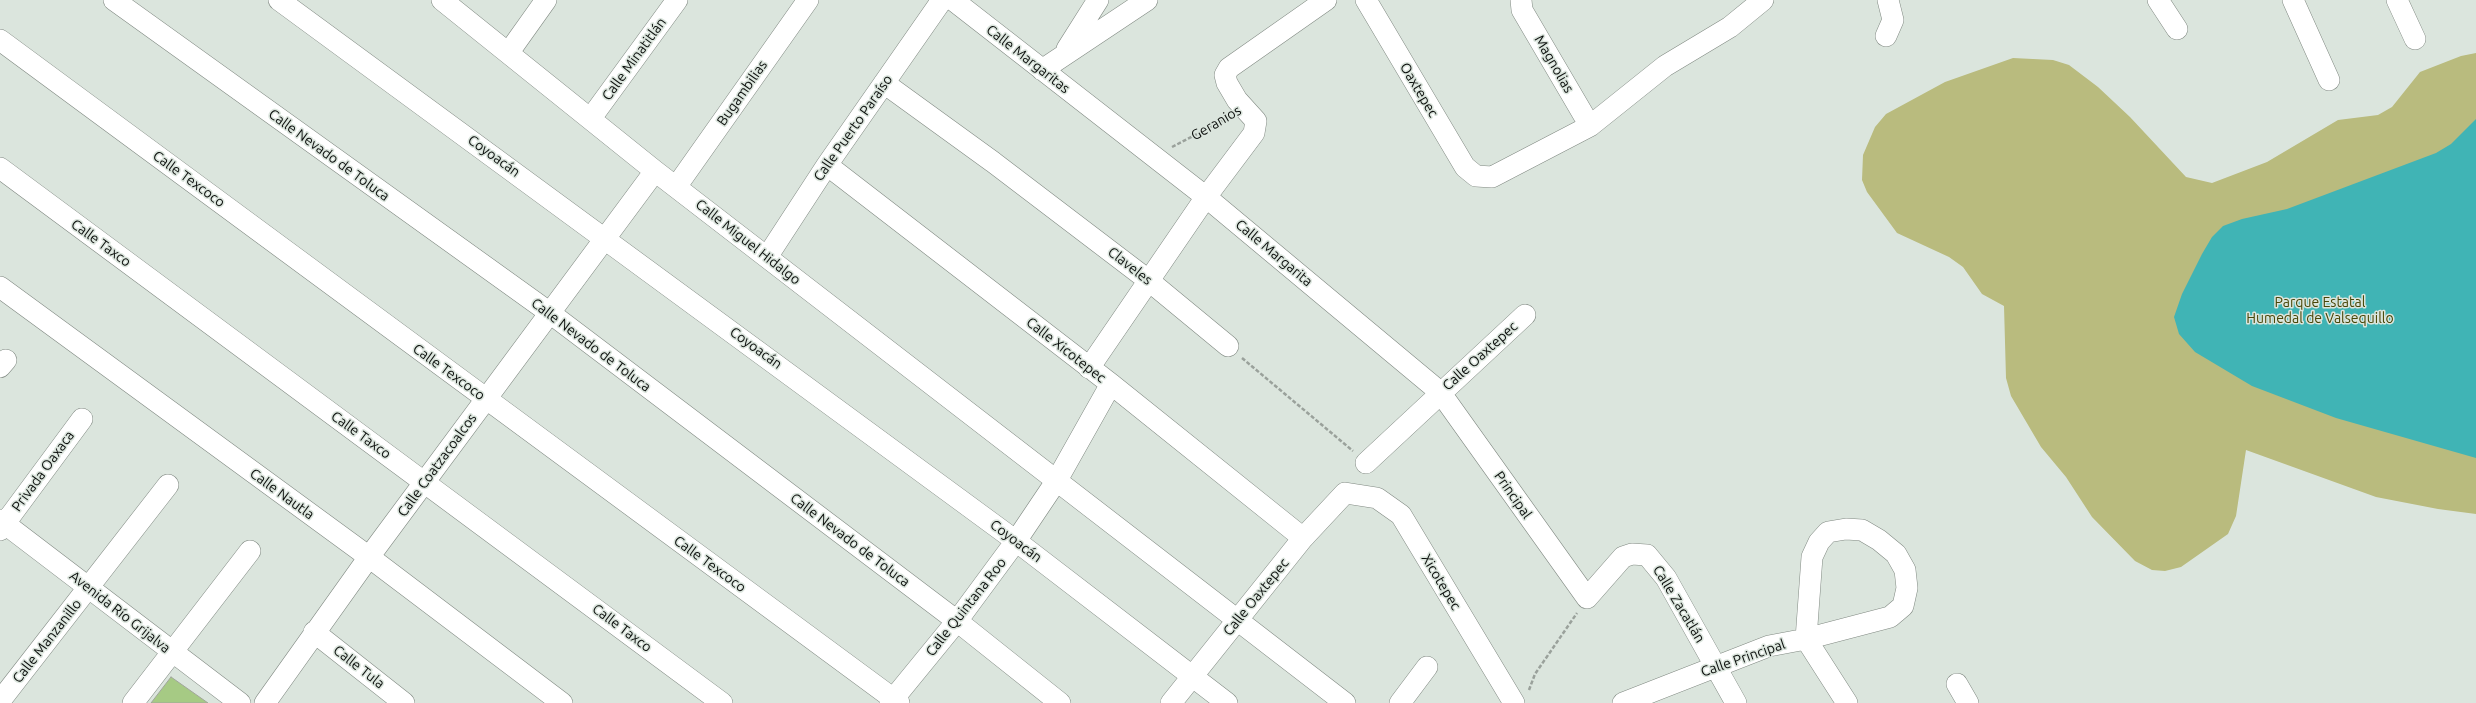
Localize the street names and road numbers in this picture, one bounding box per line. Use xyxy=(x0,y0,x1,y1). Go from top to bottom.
street label: Calle Minatitlán xyxy=(598,14,670,104)
street label: Calle Margaritas xyxy=(983,21,1073,97)
street label: Magnolias xyxy=(1531,32,1577,96)
street label: Bugambilias xyxy=(713,57,771,129)
street label: Oaxtepec xyxy=(1396,60,1442,120)
street label: Calle Puerto Paraíso xyxy=(810,72,896,184)
street label: Geranios xyxy=(1188,102,1244,144)
street label: Calle Nevado de Toluca xyxy=(265,106,393,204)
street label: Coyoacán xyxy=(465,131,523,181)
street label: Calle Texcoco xyxy=(150,147,228,211)
street label: Calle Miguel Hidalgo xyxy=(692,196,804,288)
street label: Calle Taxco xyxy=(68,216,134,270)
street label: Calle Margarita xyxy=(1232,216,1316,290)
street label: Claveles xyxy=(1105,244,1155,288)
street label: Calle Nevado de Toluca xyxy=(528,295,654,395)
street label: Calle Xicotepec xyxy=(1023,314,1109,386)
street label: Calle Oaxtepec xyxy=(1439,318,1521,394)
street label: Coyoacán xyxy=(727,323,785,373)
street label: Calle Texcoco xyxy=(410,340,488,404)
street label: Calle Taxco xyxy=(328,408,394,462)
street label: Calle Coatzacoalcos xyxy=(394,410,480,520)
street label: Privada Oaxaca xyxy=(8,427,78,515)
street label: Calle Nautla xyxy=(246,465,318,523)
street label: Principal xyxy=(1491,468,1535,522)
street label: Calle Nevado de Toluca xyxy=(787,490,913,590)
street label: Coyoacán xyxy=(987,516,1045,566)
street label: Calle Texcoco xyxy=(671,532,749,596)
street label: Xicotepec xyxy=(1418,551,1464,613)
street label: Calle Quintana Roo xyxy=(922,554,1010,660)
street label: Calle Oaxtepec xyxy=(1220,555,1292,639)
street label: Calle Zacatlán xyxy=(1649,562,1709,646)
street label: Avenida Río Grijalva xyxy=(66,567,174,657)
street label: Calle Manzanillo xyxy=(9,596,85,686)
street label: Calle Taxco xyxy=(589,600,655,656)
street label: Calle Principal xyxy=(1699,636,1787,680)
street label: Calle Tula xyxy=(330,642,388,692)

